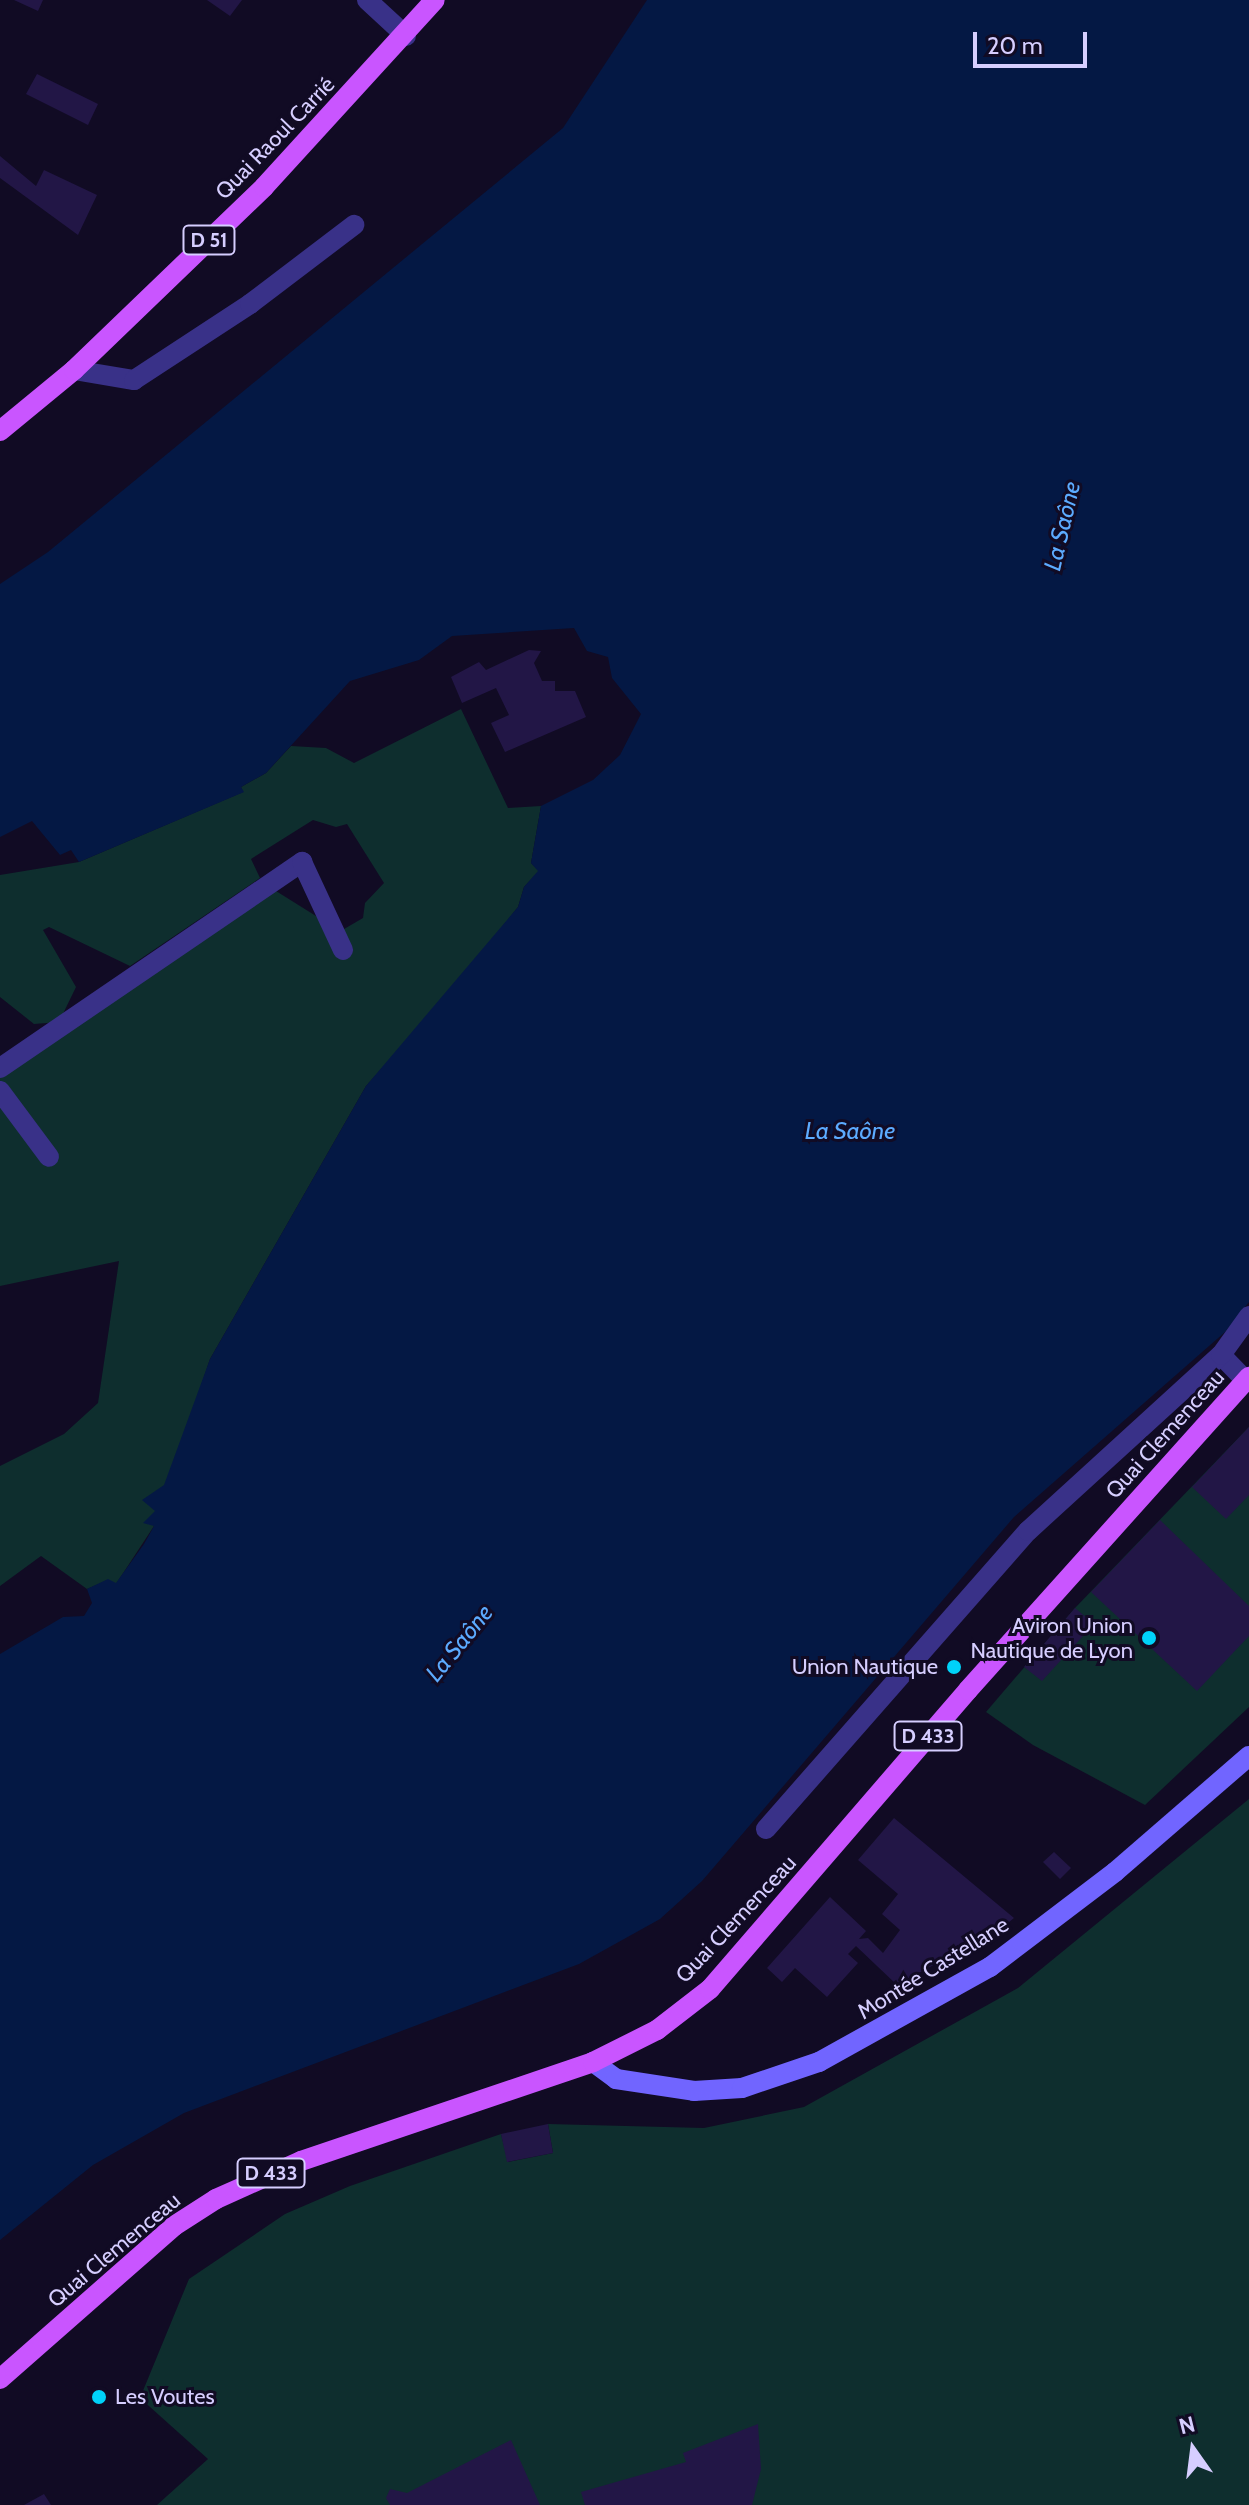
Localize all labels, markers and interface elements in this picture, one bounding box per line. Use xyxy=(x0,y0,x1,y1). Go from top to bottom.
scale bar xyxy=(977,16,1091,66)
text: 20 m xyxy=(987,31,1043,60)
street label: Quai Raoul Carrié xyxy=(210,71,340,205)
road number: D 51 xyxy=(181,224,237,256)
water label: La Saône xyxy=(1038,479,1086,573)
water label: La Saône xyxy=(805,1117,895,1145)
street label: Quai Clemenceau xyxy=(1100,1364,1230,1504)
water label: La Saône xyxy=(419,1599,499,1687)
place label: Aviron Union Nautique de Lyon xyxy=(970,1612,1133,1664)
marker: Aviron Union Nautique de Lyon xyxy=(1140,1629,1158,1647)
place label: Union Nautique xyxy=(792,1654,938,1680)
marker: Union Nautique xyxy=(945,1658,963,1676)
road number: D 433 xyxy=(892,1720,964,1752)
street label: Quai Clemenceau xyxy=(670,1850,802,1988)
street label: Montée Castellane xyxy=(853,1911,1013,2025)
road number: D 433 xyxy=(235,2157,307,2189)
street label: Quai Clemenceau xyxy=(43,2187,185,2313)
place label: Les Voutes xyxy=(115,2384,215,2410)
marker: Les Voutes xyxy=(90,2388,108,2406)
north arrow xyxy=(1153,2409,1233,2489)
text: N xyxy=(1176,2410,1198,2440)

